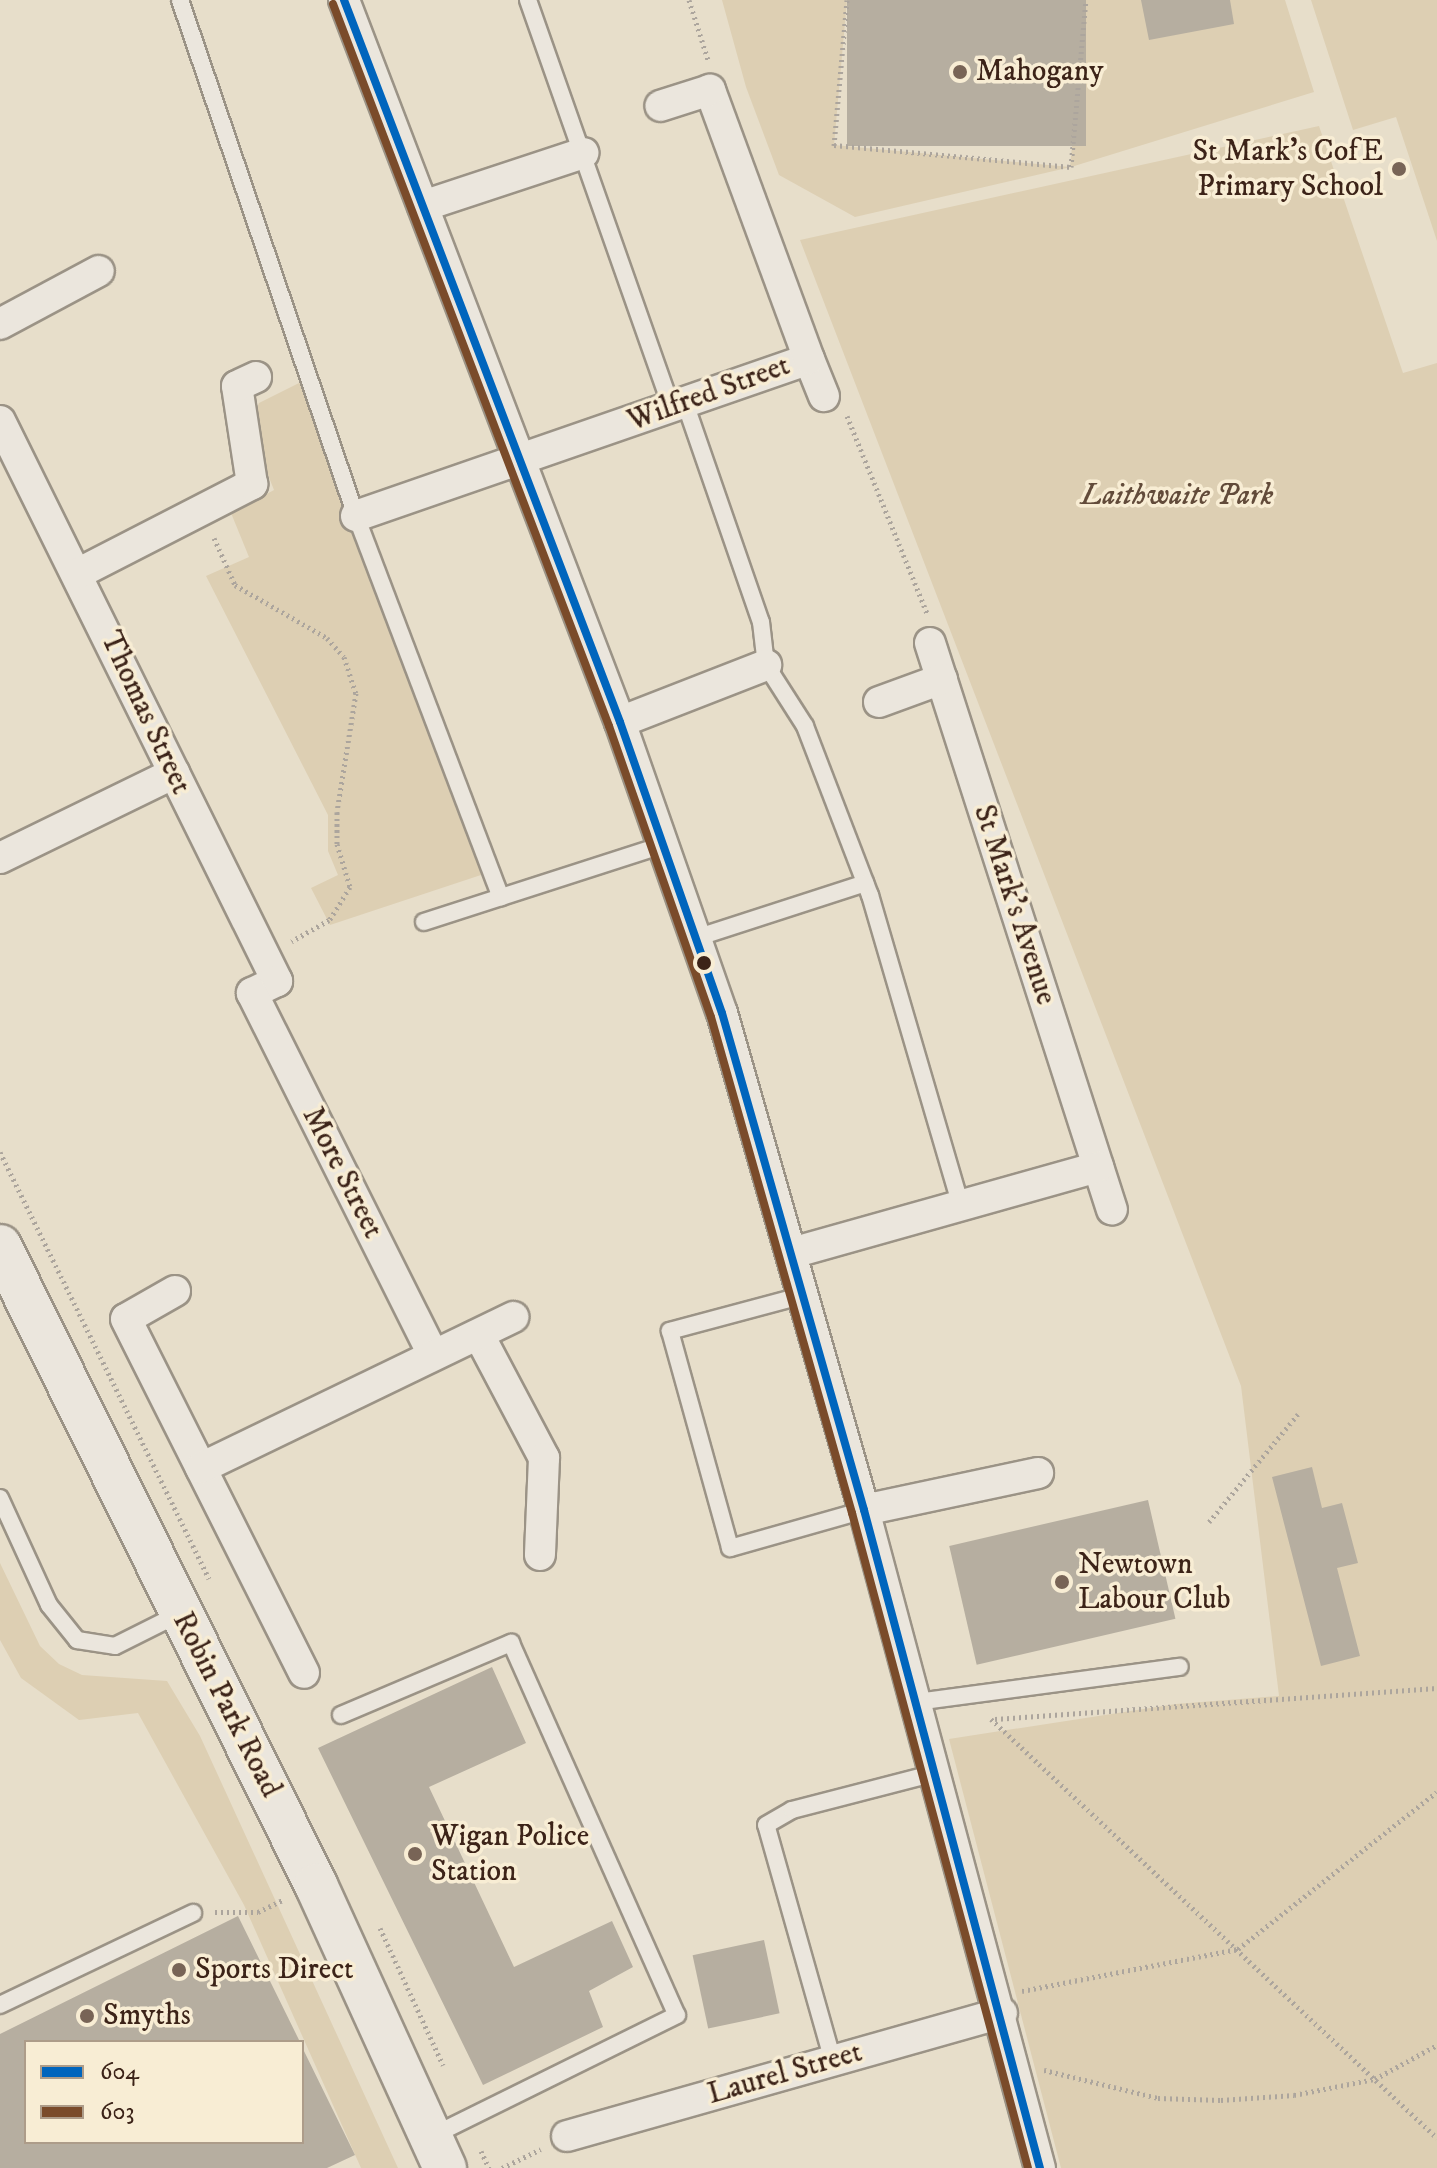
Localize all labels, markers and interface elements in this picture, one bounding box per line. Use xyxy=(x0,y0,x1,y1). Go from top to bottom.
place label: Mahogany xyxy=(976,54,1103,90)
marker: Mahogany xyxy=(951,63,969,81)
place label: St Mark's CofE Primary School xyxy=(1192,134,1383,204)
marker: St Mark's CofE Primary School xyxy=(1390,160,1408,178)
street label: Wilfred Street xyxy=(623,348,795,440)
park label: Laithwaite Park xyxy=(1081,478,1273,514)
street label: Thomas Street xyxy=(92,626,198,800)
street label: St Mark's Avenue xyxy=(965,801,1063,1009)
unlabelled marker xyxy=(696,955,712,971)
street label: More Street xyxy=(294,1101,390,1245)
place label: Newtown Labour Club xyxy=(1078,1547,1230,1618)
marker: Newtown Labour Club xyxy=(1053,1573,1071,1591)
street label: Robin Park Road xyxy=(164,1606,288,1804)
place label: Wigan Police Station xyxy=(431,1819,589,1890)
marker: Wigan Police Station xyxy=(406,1845,424,1863)
place label: Sports Direct xyxy=(195,1952,354,1988)
marker: Sports Direct xyxy=(170,1961,188,1979)
place label: Smyths xyxy=(103,1998,191,2034)
marker: Smyths xyxy=(78,2007,96,2025)
street label: Laurel Street xyxy=(704,2035,866,2113)
legend xyxy=(24,2040,304,2144)
text: 604 xyxy=(100,2057,139,2087)
text: 603 xyxy=(100,2097,134,2127)

